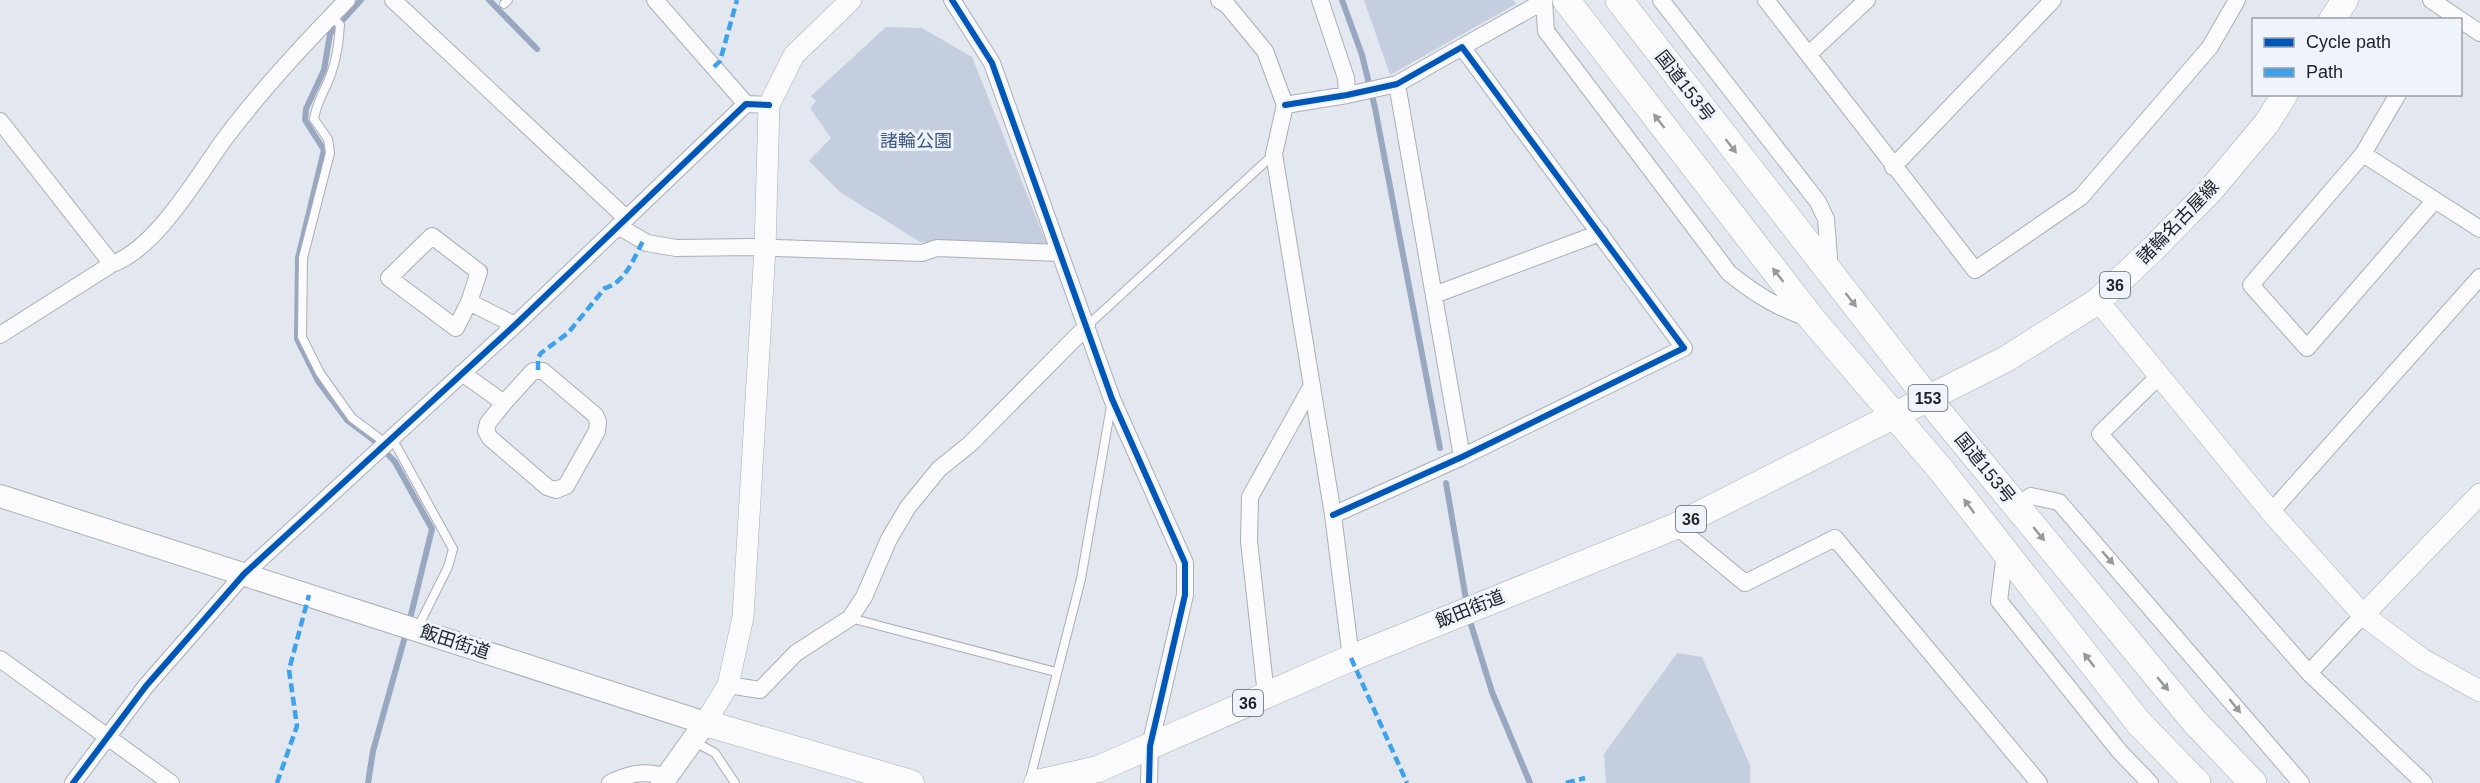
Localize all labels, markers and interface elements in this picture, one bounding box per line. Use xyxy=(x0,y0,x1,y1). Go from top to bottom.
legend xyxy=(2252,18,2462,96)
text: Cycle path xyxy=(2306,32,2391,52)
street label: 国道153号 xyxy=(1651,47,1719,125)
text: Path xyxy=(2306,62,2343,82)
one-way arrow xyxy=(1653,113,1665,129)
park label: 諸輪公園 xyxy=(880,131,952,151)
one-way arrow xyxy=(1725,138,1738,154)
street label: 諸輪名古屋線 xyxy=(2133,176,2223,268)
one-way arrow xyxy=(1772,268,1784,284)
road number: 36 xyxy=(2100,272,2130,298)
one-way arrow xyxy=(1844,292,1857,308)
road number: 153 xyxy=(1908,385,1948,411)
street label: 国道153号 xyxy=(1951,429,2019,507)
one-way arrow xyxy=(1964,499,1976,514)
road number: 36 xyxy=(1676,506,1706,532)
one-way arrow xyxy=(2032,526,2045,542)
one-way arrow xyxy=(2101,550,2114,565)
street label: 飯田街道 xyxy=(1433,586,1507,632)
street label: 飯田街道 xyxy=(418,621,492,663)
one-way arrow xyxy=(2084,653,2096,668)
one-way arrow xyxy=(2156,676,2169,691)
road number: 36 xyxy=(1233,690,1263,716)
one-way arrow xyxy=(2228,699,2240,714)

